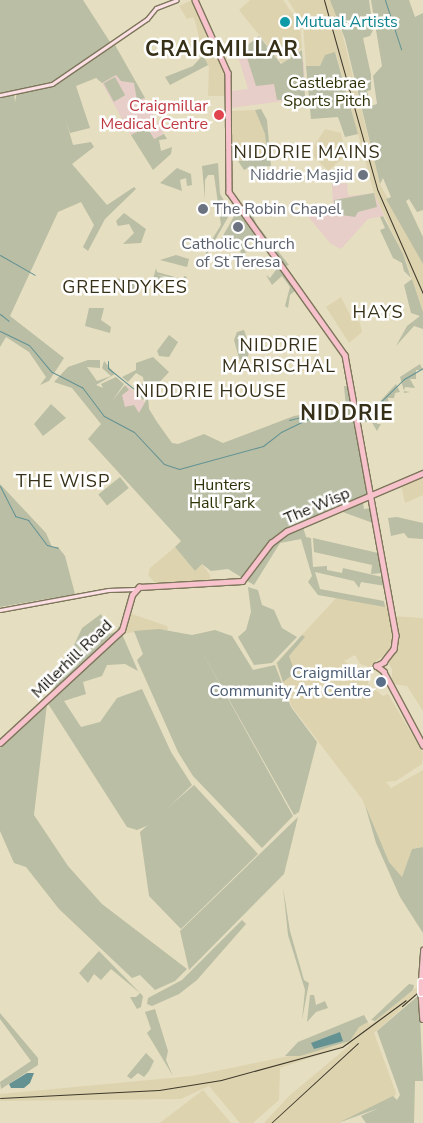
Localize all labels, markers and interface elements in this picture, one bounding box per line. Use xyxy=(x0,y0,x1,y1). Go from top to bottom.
place label: Mutual Artists xyxy=(295,12,398,32)
marker: Mutual Artists xyxy=(279,16,291,28)
district label: CRAIGMILLAR xyxy=(144,36,300,62)
park label: Castlebrae Sports Pitch xyxy=(283,73,371,111)
place label: Craigmillar Medical Centre xyxy=(101,96,208,134)
marker: Craigmillar Medical Centre xyxy=(212,108,226,122)
district label: NIDDRIE MAINS xyxy=(232,141,382,163)
place label: Niddrie Masjid xyxy=(250,165,353,185)
marker: Niddrie Masjid xyxy=(357,169,369,181)
place label: The Robin Chapel xyxy=(213,199,341,219)
marker: The Robin Chapel xyxy=(197,203,209,215)
marker: Catholic Church of St Teresa xyxy=(232,221,244,233)
place label: Catholic Church of St Teresa xyxy=(181,234,295,272)
district label: GREENDYKES xyxy=(61,276,189,298)
district label: HAYS xyxy=(352,301,404,323)
district label: NIDDRIE MARISCHAL xyxy=(221,335,337,378)
district label: NIDDRIE HOUSE xyxy=(134,380,288,402)
district label: NIDDRIE xyxy=(299,400,395,426)
district label: THE WISP xyxy=(15,470,111,492)
park label: Hunters Hall Park xyxy=(189,475,255,513)
street label: The Wisp xyxy=(281,484,353,528)
street label: Millerhill Road xyxy=(28,616,116,702)
place label: Craigmillar Community Art Centre xyxy=(210,663,371,701)
marker: Craigmillar Community Art Centre xyxy=(375,676,387,688)

